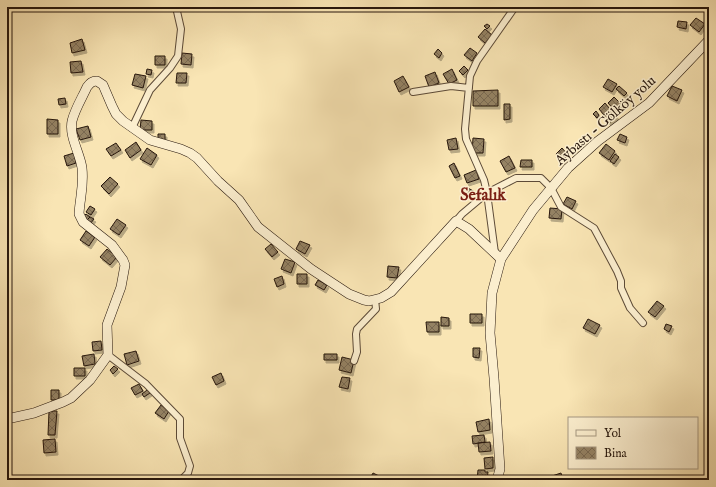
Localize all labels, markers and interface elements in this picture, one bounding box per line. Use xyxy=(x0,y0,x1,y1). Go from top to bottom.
street label: Aybastı - Gölköy yolu xyxy=(551,72,660,170)
district label: Sefalık xyxy=(460,186,506,206)
legend xyxy=(568,417,698,469)
text: Yol xyxy=(604,426,622,441)
text: Bina xyxy=(604,446,628,461)

